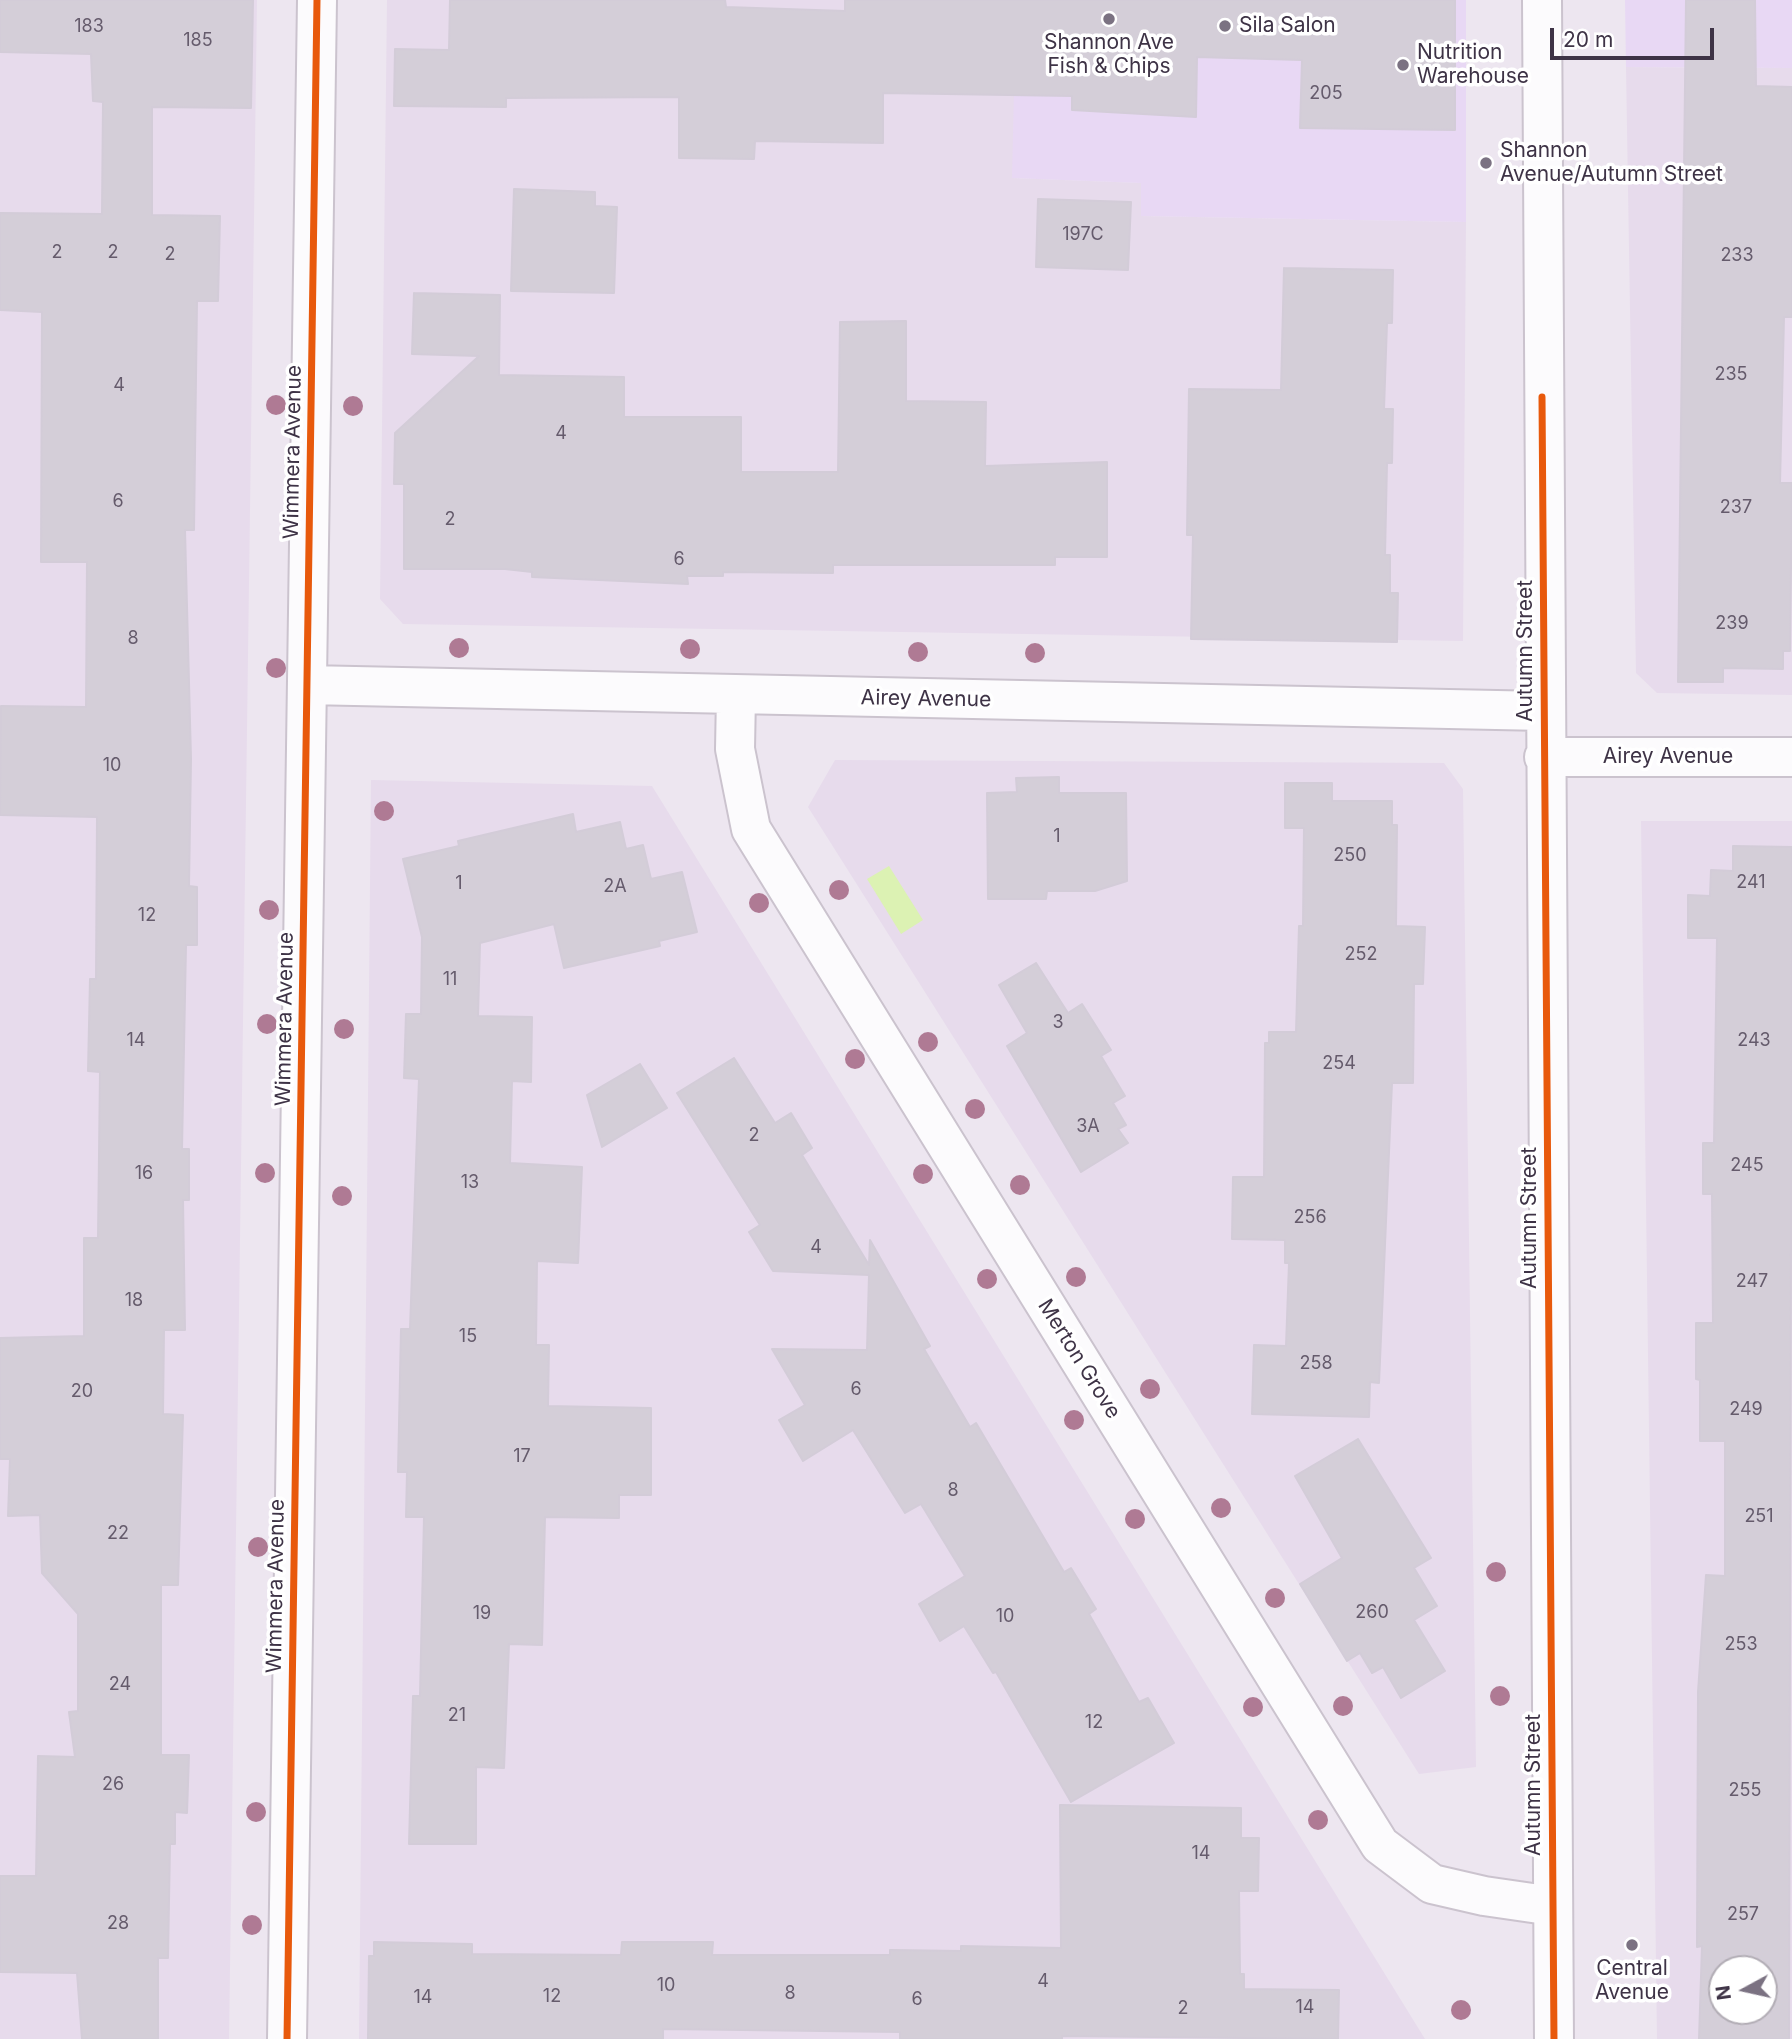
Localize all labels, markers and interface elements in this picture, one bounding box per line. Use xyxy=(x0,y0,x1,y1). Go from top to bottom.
marker: Shannon Ave Fish & Chips xyxy=(1101,11,1117,27)
place label: Sila Salon xyxy=(1239,13,1336,39)
scale bar xyxy=(1554,14,1718,58)
house number: 183 xyxy=(74,16,104,38)
marker: Sila Salon xyxy=(1217,18,1233,34)
text: 20 m xyxy=(1563,27,1613,52)
house number: 185 xyxy=(183,30,213,52)
place label: Shannon Ave Fish & Chips xyxy=(1044,30,1174,80)
place label: Nutrition Warehouse xyxy=(1417,40,1529,90)
marker: Nutrition Warehouse xyxy=(1395,57,1411,73)
house number: 205 xyxy=(1309,83,1343,105)
place label: Shannon Avenue/Autumn Street xyxy=(1500,138,1723,188)
marker: Shannon Avenue/Autumn Street xyxy=(1478,155,1494,171)
house number: 197C xyxy=(1062,224,1104,246)
house number: 2 xyxy=(52,242,62,264)
house number: 2 xyxy=(108,242,118,264)
house number: 2 xyxy=(165,244,175,266)
house number: 233 xyxy=(1720,245,1754,267)
house number: 235 xyxy=(1714,364,1748,386)
street label: Wimmera Avenue xyxy=(279,365,307,539)
house number: 4 xyxy=(113,375,125,397)
house number: 4 xyxy=(555,423,567,445)
house number: 6 xyxy=(112,491,124,513)
house number: 237 xyxy=(1720,497,1752,519)
house number: 2 xyxy=(445,509,455,531)
house number: 6 xyxy=(673,549,685,571)
street label: Autumn Street xyxy=(1513,580,1539,722)
house number: 239 xyxy=(1715,613,1749,635)
house number: 8 xyxy=(127,628,139,650)
street label: Airey Avenue xyxy=(861,685,991,713)
street label: Airey Avenue xyxy=(1603,744,1733,770)
house number: 10 xyxy=(103,755,121,777)
house number: 1 xyxy=(1053,826,1061,848)
house number: 250 xyxy=(1333,845,1367,867)
house number: 241 xyxy=(1736,872,1766,894)
house number: 1 xyxy=(455,873,463,895)
house number: 2A xyxy=(603,876,627,898)
house number: 12 xyxy=(138,905,156,927)
street label: Wimmera Avenue xyxy=(271,932,299,1106)
house number: 252 xyxy=(1345,944,1377,966)
house number: 11 xyxy=(443,969,457,991)
house number: 3 xyxy=(1052,1012,1064,1034)
house number: 14 xyxy=(127,1030,145,1052)
house number: 243 xyxy=(1737,1030,1771,1052)
house number: 254 xyxy=(1322,1053,1356,1075)
house number: 3A xyxy=(1076,1116,1100,1138)
house number: 2 xyxy=(749,1125,759,1147)
street label: Autumn Street xyxy=(1517,1147,1543,1289)
house number: 245 xyxy=(1730,1155,1764,1177)
house number: 16 xyxy=(135,1163,153,1185)
house number: 13 xyxy=(461,1172,479,1194)
house number: 256 xyxy=(1293,1207,1327,1229)
house number: 4 xyxy=(810,1237,822,1259)
house number: 247 xyxy=(1736,1271,1768,1293)
house number: 18 xyxy=(125,1290,143,1312)
street label: Merton Grove xyxy=(1032,1295,1126,1423)
house number: 15 xyxy=(459,1326,477,1348)
house number: 258 xyxy=(1299,1353,1333,1375)
house number: 6 xyxy=(850,1379,862,1401)
house number: 20 xyxy=(71,1381,93,1403)
house number: 249 xyxy=(1729,1399,1763,1421)
house number: 17 xyxy=(513,1446,531,1468)
house number: 8 xyxy=(947,1480,959,1502)
street label: Wimmera Avenue xyxy=(262,1499,290,1673)
house number: 251 xyxy=(1744,1506,1774,1528)
house number: 22 xyxy=(107,1523,129,1545)
house number: 260 xyxy=(1355,1602,1389,1624)
house number: 19 xyxy=(473,1603,491,1625)
house number: 10 xyxy=(996,1606,1014,1628)
house number: 253 xyxy=(1724,1634,1758,1656)
house number: 24 xyxy=(109,1674,131,1696)
house number: 21 xyxy=(448,1705,466,1727)
house number: 12 xyxy=(1085,1712,1103,1734)
street label: Autumn Street xyxy=(1521,1714,1547,1856)
house number: 26 xyxy=(102,1774,124,1796)
house number: 255 xyxy=(1729,1780,1761,1802)
house number: 14 xyxy=(1192,1843,1210,1865)
house number: 257 xyxy=(1727,1904,1759,1926)
house number: 28 xyxy=(107,1913,129,1935)
marker: Central Avenue xyxy=(1624,1937,1640,1953)
north arrow xyxy=(1708,1955,1778,2025)
place label: Central Avenue xyxy=(1595,1956,1669,2006)
house number: 4 xyxy=(1037,1971,1049,1993)
house number: 10 xyxy=(657,1975,675,1997)
house number: 8 xyxy=(784,1983,796,2005)
text: N xyxy=(1711,1984,1736,2001)
house number: 12 xyxy=(543,1986,561,2008)
house number: 14 xyxy=(414,1987,432,2009)
house number: 6 xyxy=(911,1989,923,2011)
house number: 14 xyxy=(1296,1997,1314,2019)
house number: 2 xyxy=(1178,1998,1188,2020)

